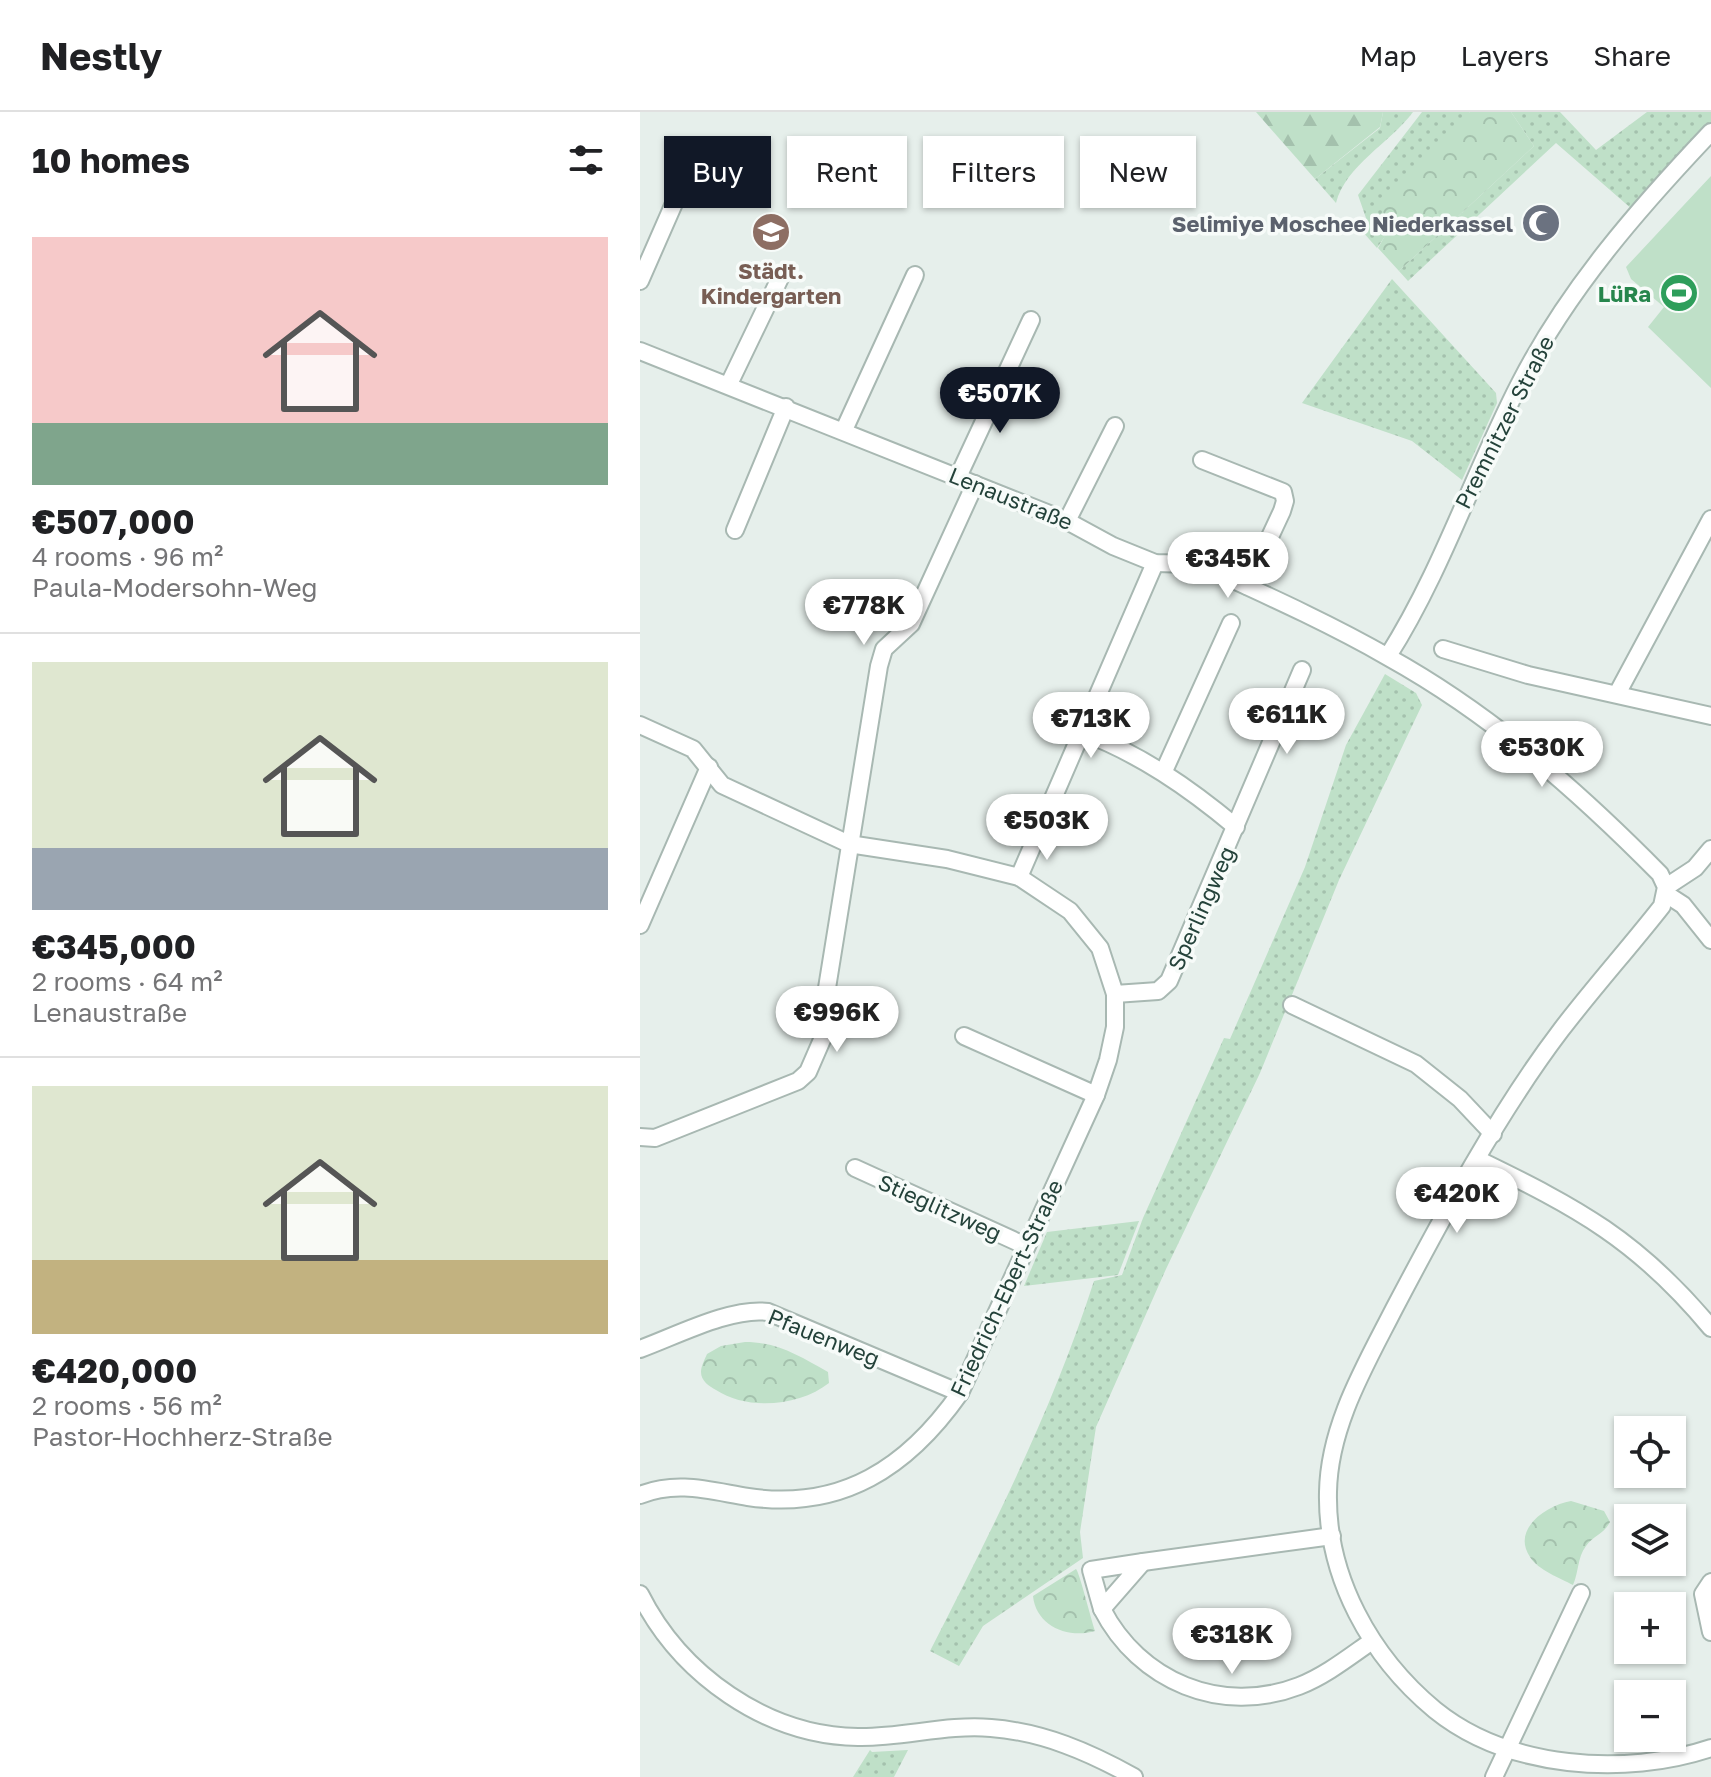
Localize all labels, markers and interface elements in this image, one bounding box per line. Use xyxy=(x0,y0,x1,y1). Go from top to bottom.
text: Nestly xyxy=(40,33,162,78)
text: Map xyxy=(1359,39,1417,72)
text: Layers xyxy=(1461,39,1549,72)
text: Share xyxy=(1593,39,1671,72)
chip: Buy xyxy=(664,136,771,208)
chip: Rent xyxy=(787,136,907,208)
chip: Filters xyxy=(923,136,1064,208)
chip: New xyxy=(1080,136,1196,208)
icon: filters xyxy=(564,138,608,182)
text: 10 homes xyxy=(32,140,190,180)
mosque icon: Selimiye Moschee Niederkassel xyxy=(1520,202,1562,244)
place label: Selimiye Moschee Niederkassel xyxy=(1172,210,1513,237)
school or university icon: Städt. Kindergarten xyxy=(750,211,792,253)
place label: Städt. Kindergarten xyxy=(701,257,841,309)
sports icon: LüRa xyxy=(1658,272,1700,314)
place label: LüRa xyxy=(1598,280,1651,307)
icon: home xyxy=(248,289,392,433)
street label: Premnitzer Straße xyxy=(1449,331,1559,513)
pin: €507K xyxy=(944,367,1056,435)
text: €507K xyxy=(958,377,1042,408)
street label: Lenaustraße xyxy=(945,461,1077,535)
text: €507,000 xyxy=(32,501,195,541)
pin: €345K xyxy=(1172,532,1284,600)
text: 4 rooms · 96 m² xyxy=(32,541,223,572)
text: €345K xyxy=(1185,542,1271,573)
text: Paula-Modersohn-Weg xyxy=(32,572,317,603)
pin: €778K xyxy=(808,579,920,647)
text: €778K xyxy=(823,589,905,620)
pin: €611K xyxy=(1231,688,1343,756)
pin: €713K xyxy=(1035,692,1147,760)
text: €611K xyxy=(1247,698,1327,729)
text: €713K xyxy=(1051,702,1131,733)
icon: home xyxy=(248,714,392,858)
pin: €530K xyxy=(1486,721,1598,789)
text: €530K xyxy=(1499,731,1585,762)
pin: €503K xyxy=(991,794,1103,862)
text: €503K xyxy=(1004,804,1090,835)
street label: Sperlingweg xyxy=(1162,842,1240,974)
text: €345,000 xyxy=(32,926,196,966)
text: 2 rooms · 64 m² xyxy=(32,966,223,997)
pin: €996K xyxy=(781,986,893,1054)
text: €996K xyxy=(794,996,880,1027)
text: Lenaustraße xyxy=(32,997,187,1028)
icon: home xyxy=(248,1138,392,1282)
pin: €420K xyxy=(1401,1167,1513,1235)
street label: Stieglitzweg xyxy=(874,1168,1006,1246)
street label: Friedrich-Ebert-Straße xyxy=(944,1175,1068,1401)
text: €420K xyxy=(1414,1177,1500,1208)
street label: Pfauenweg xyxy=(764,1302,884,1372)
text: €420,000 xyxy=(32,1350,197,1390)
text: 2 rooms · 56 m² xyxy=(32,1390,222,1421)
map controls xyxy=(1614,1416,1686,1752)
button: locate xyxy=(1614,1416,1686,1488)
text: Pastor-Hochherz-Straße xyxy=(32,1421,333,1452)
button: layers xyxy=(1614,1504,1686,1576)
button: + xyxy=(1614,1592,1686,1664)
pin: €318K xyxy=(1176,1608,1288,1676)
text: €318K xyxy=(1190,1618,1274,1649)
button: − xyxy=(1614,1680,1686,1752)

